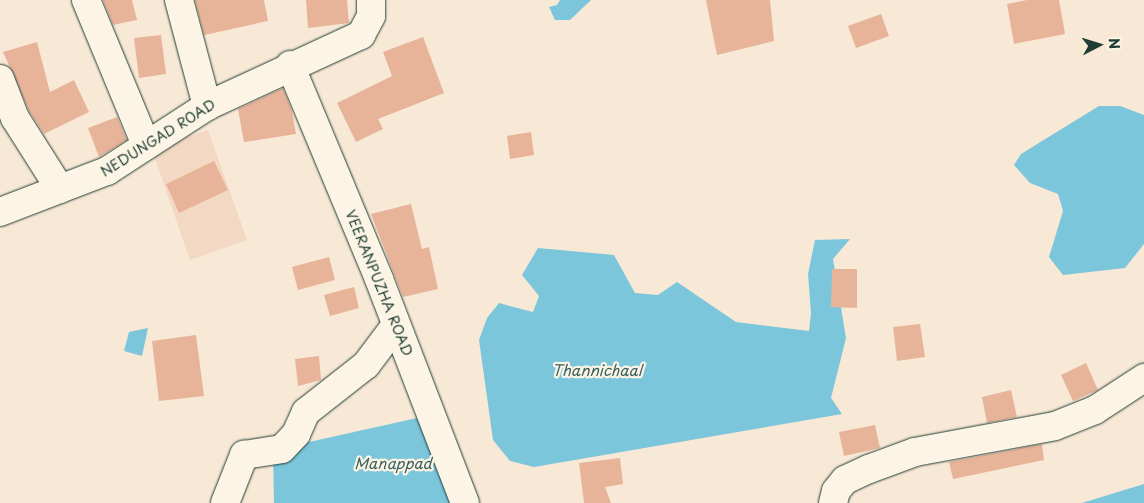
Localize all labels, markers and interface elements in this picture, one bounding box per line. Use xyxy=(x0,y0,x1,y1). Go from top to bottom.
north arrow xyxy=(1074,20,1124,70)
text: N xyxy=(1103,37,1125,50)
street label: NEDUNGAD ROAD xyxy=(97,95,219,181)
street label: VEERANPUZHA ROAD xyxy=(342,208,416,358)
water label: Thannichaal xyxy=(552,361,642,379)
water label: Manappad xyxy=(354,454,432,472)

